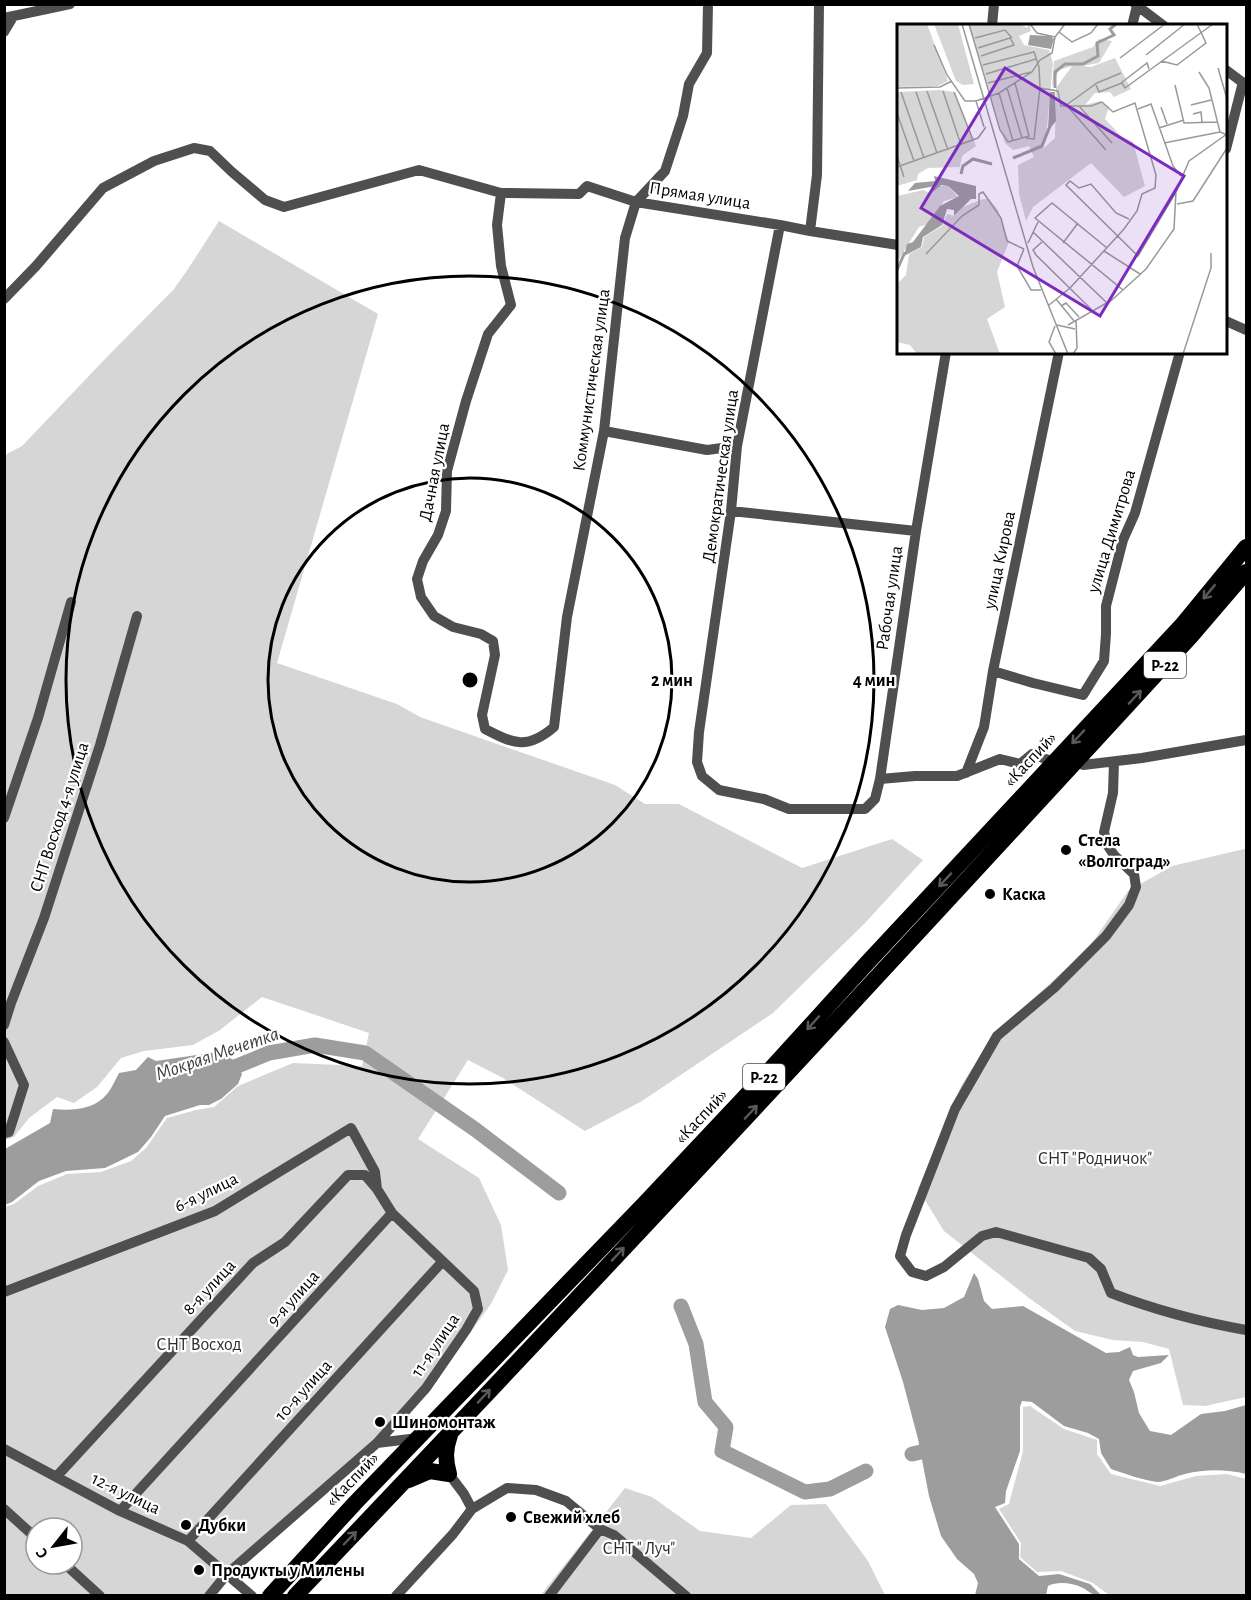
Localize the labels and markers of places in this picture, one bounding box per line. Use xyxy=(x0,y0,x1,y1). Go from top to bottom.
centre of rings xyxy=(460,670,480,690)
place label: Стела «Волгоград» xyxy=(1078,832,1171,871)
marker: Стела «Волгоград» xyxy=(1059,843,1073,857)
place label: Каска xyxy=(1002,886,1046,904)
marker: Каска xyxy=(983,887,997,901)
place label: Шиномонтаж xyxy=(392,1414,496,1432)
marker: Шиномонтаж xyxy=(373,1415,387,1429)
place label: Свежий хлеб xyxy=(523,1509,620,1527)
marker: Свежий хлеб xyxy=(504,1510,518,1524)
place label: Дубки xyxy=(198,1517,246,1535)
marker: Дубки xyxy=(179,1518,193,1532)
place label: Продукты у Милены xyxy=(211,1562,365,1580)
marker: Продукты у Милены xyxy=(192,1563,206,1577)

